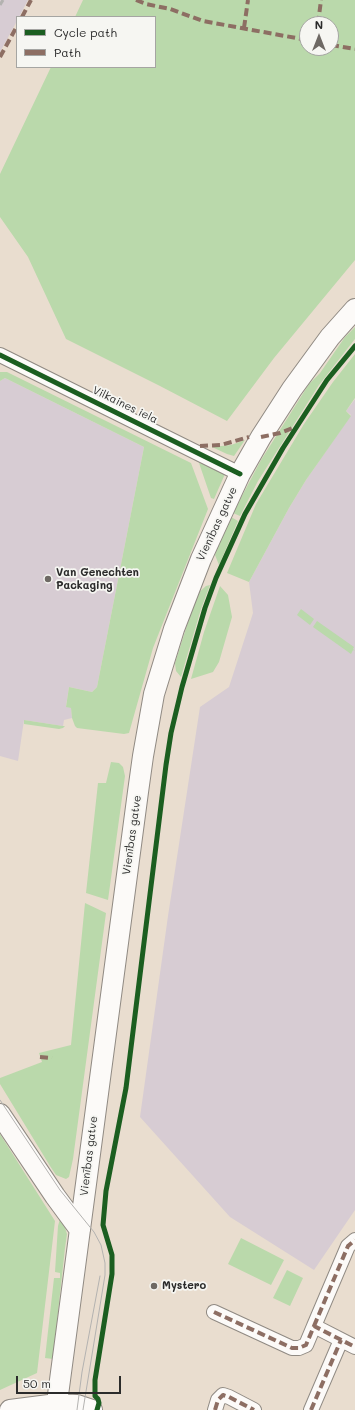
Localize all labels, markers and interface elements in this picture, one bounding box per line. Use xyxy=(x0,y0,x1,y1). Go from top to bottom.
legend xyxy=(16,16,156,68)
north arrow xyxy=(299,16,339,56)
text: N xyxy=(315,17,323,32)
text: Cycle path xyxy=(54,24,117,40)
text: Path xyxy=(54,44,81,60)
street label: Vilkaines iela xyxy=(90,384,160,426)
street label: Vienības gatve xyxy=(194,485,240,563)
place label: Van Genechten Packaging xyxy=(56,566,139,592)
marker: Van Genechten Packaging xyxy=(43,574,53,584)
street label: Vienības gatve xyxy=(120,794,144,876)
street label: Vienības gatve xyxy=(78,1115,100,1197)
place label: Mystero xyxy=(162,1279,206,1293)
marker: Mystero xyxy=(149,1281,159,1291)
scale bar xyxy=(18,1368,123,1394)
text: 50 m xyxy=(23,1375,51,1391)

